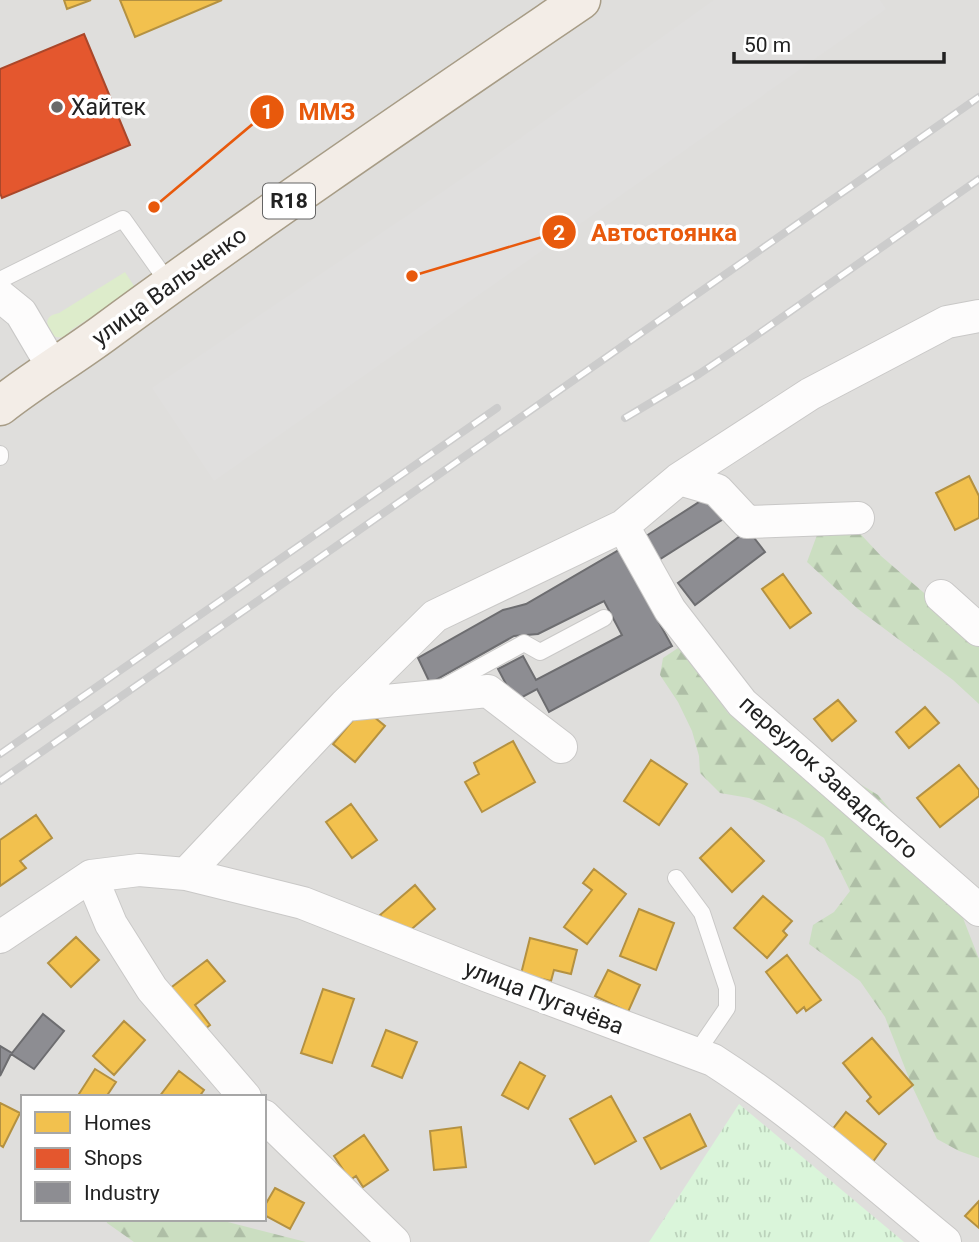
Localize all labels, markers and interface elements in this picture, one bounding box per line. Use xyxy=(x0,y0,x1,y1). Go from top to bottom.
scale bar xyxy=(734,21,944,65)
text: 50 m xyxy=(744,33,791,57)
callout: ММЗ xyxy=(250,90,370,135)
place label: Хайтек xyxy=(71,94,147,121)
text: ММЗ xyxy=(299,98,355,126)
marker: Хайтек xyxy=(49,99,65,115)
text: 1 xyxy=(261,100,273,124)
road number: R18 xyxy=(263,184,315,218)
callout: Автостоянка xyxy=(541,210,751,255)
text: Автостоянка xyxy=(591,219,737,247)
street label: улица Вальченко xyxy=(87,221,252,351)
text: 2 xyxy=(553,221,565,245)
street label: переулок Завадского xyxy=(734,690,924,865)
street label: улица Пугачёва xyxy=(460,955,627,1040)
legend xyxy=(21,1095,266,1221)
text: Homes xyxy=(84,1111,151,1135)
text: Shops xyxy=(84,1146,143,1170)
text: Industry xyxy=(84,1181,160,1205)

